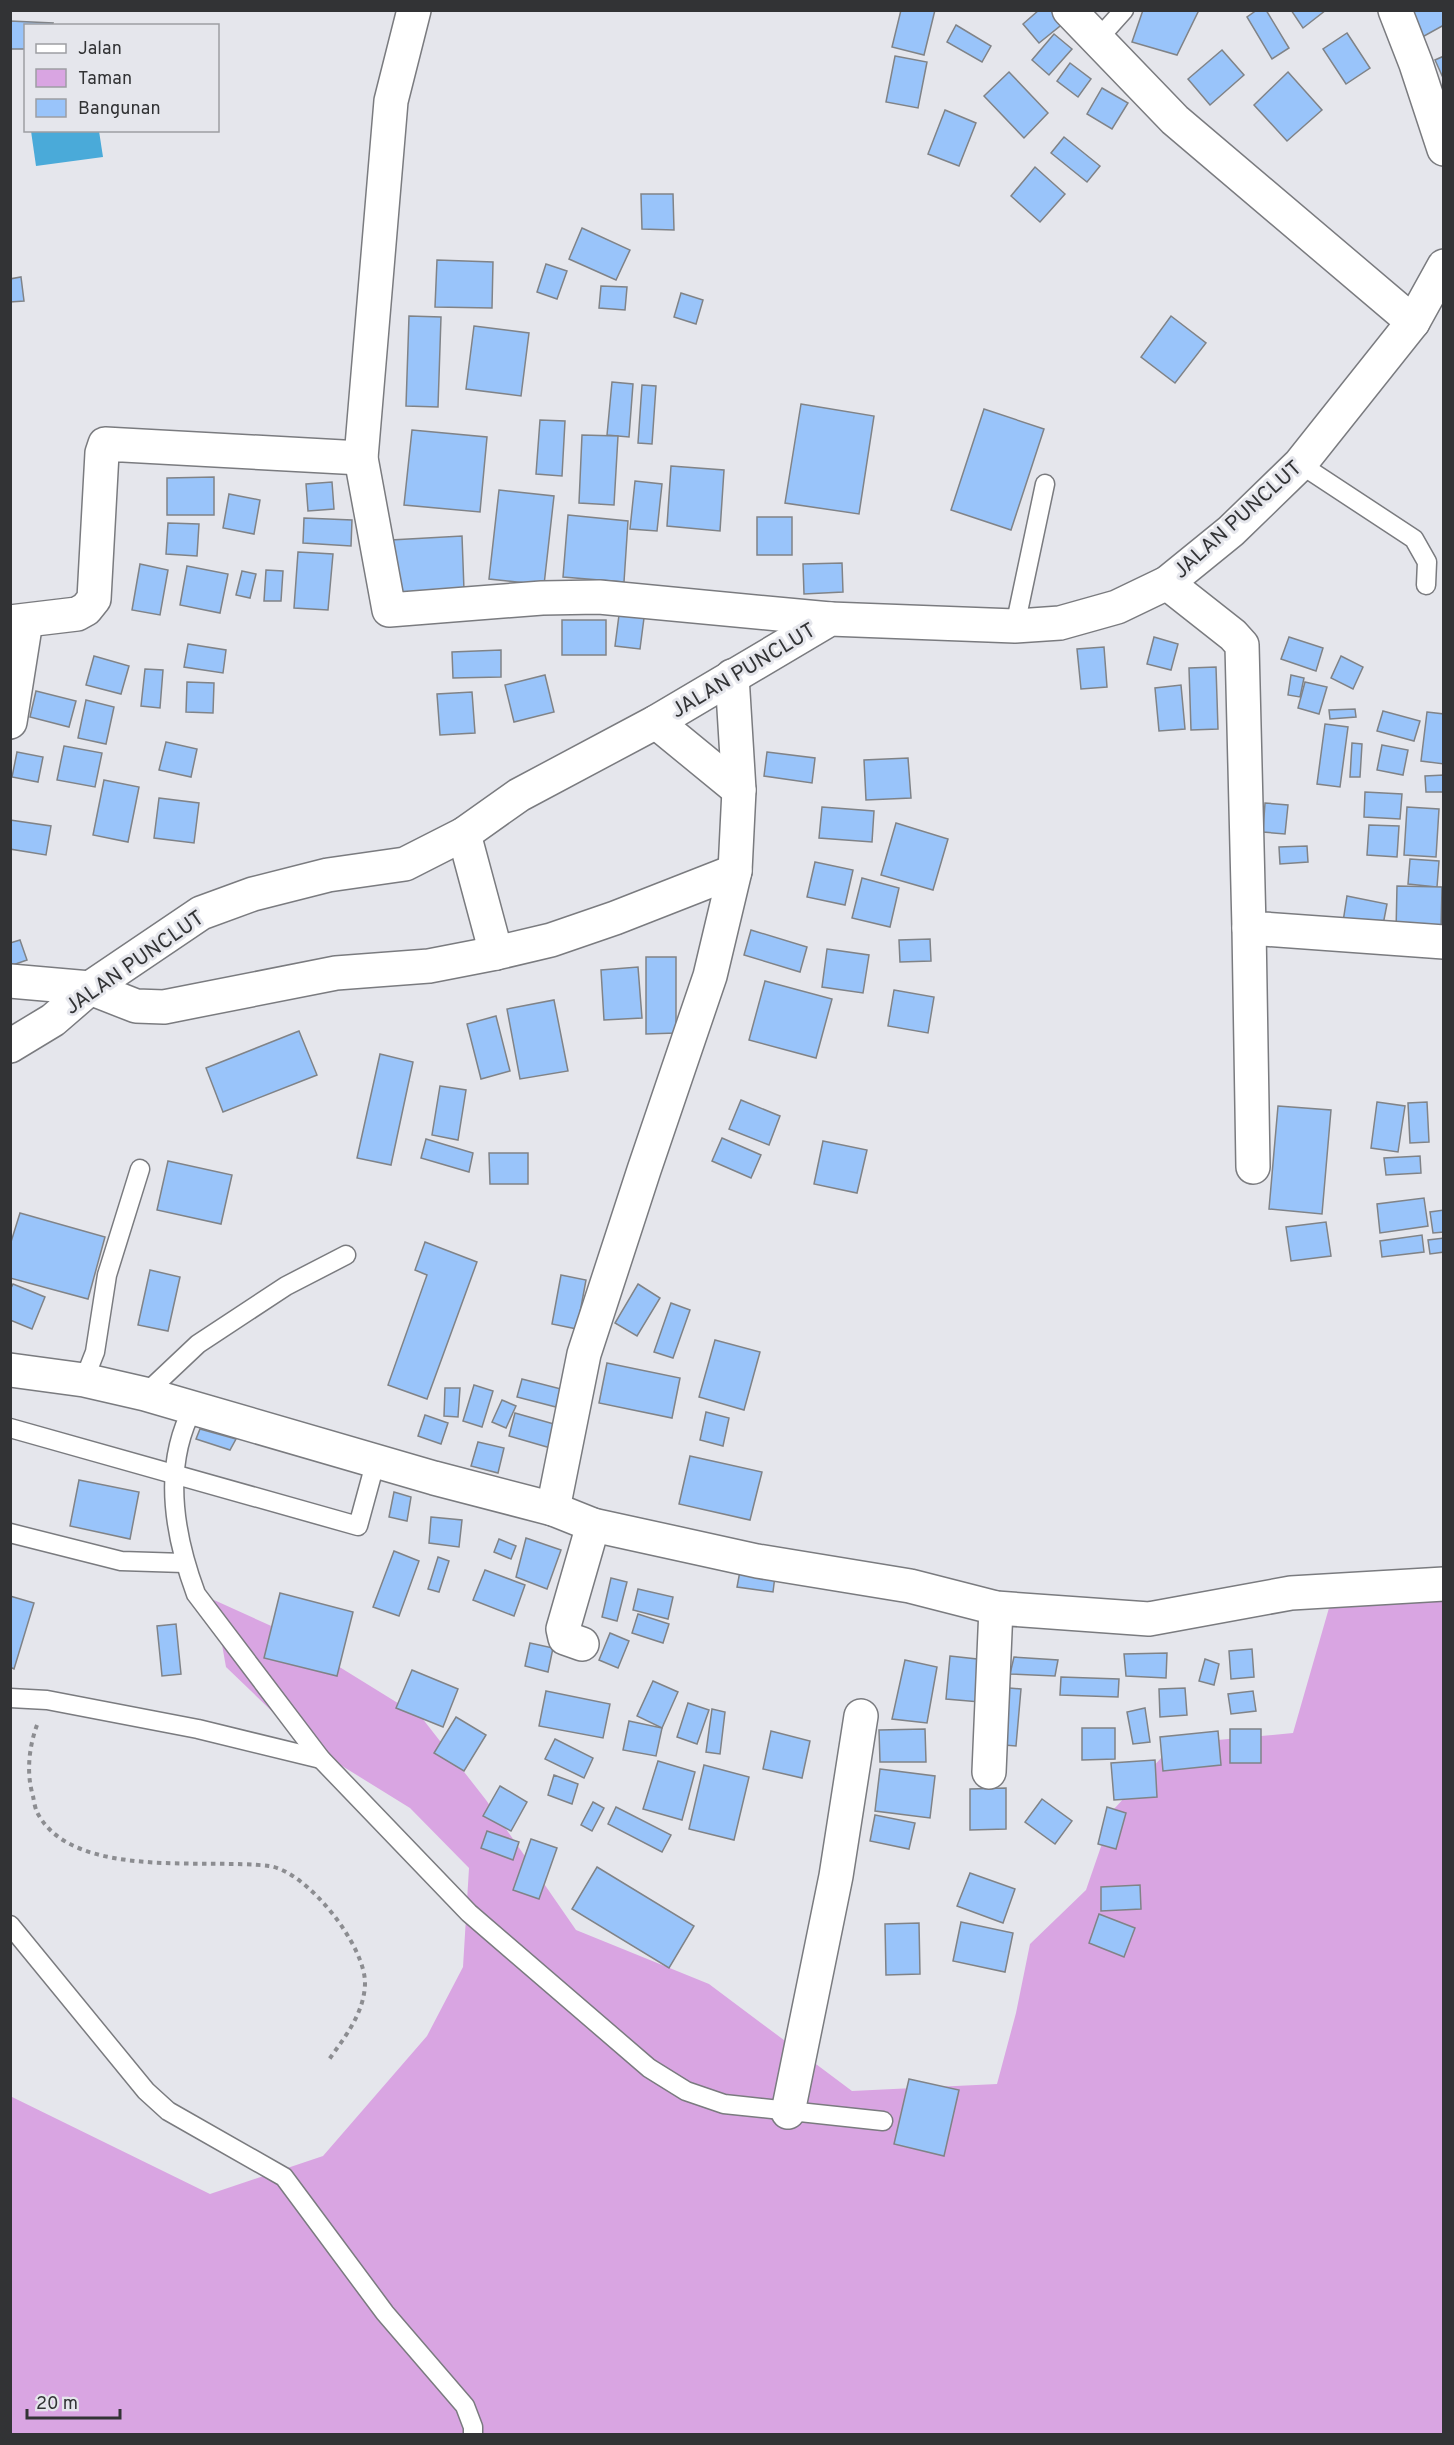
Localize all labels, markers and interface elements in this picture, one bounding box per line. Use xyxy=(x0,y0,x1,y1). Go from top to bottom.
legend xyxy=(24,24,219,132)
text: Jalan xyxy=(78,38,122,61)
text: Taman xyxy=(78,68,132,91)
text: Bangunan xyxy=(78,98,161,121)
street label: JALAN PUNCLUT xyxy=(1168,455,1308,585)
street label: JALAN PUNCLUT xyxy=(666,617,821,725)
street label: JALAN PUNCLUT xyxy=(60,905,210,1021)
scale bar xyxy=(27,2382,120,2420)
text: 20 m xyxy=(36,2393,78,2416)

